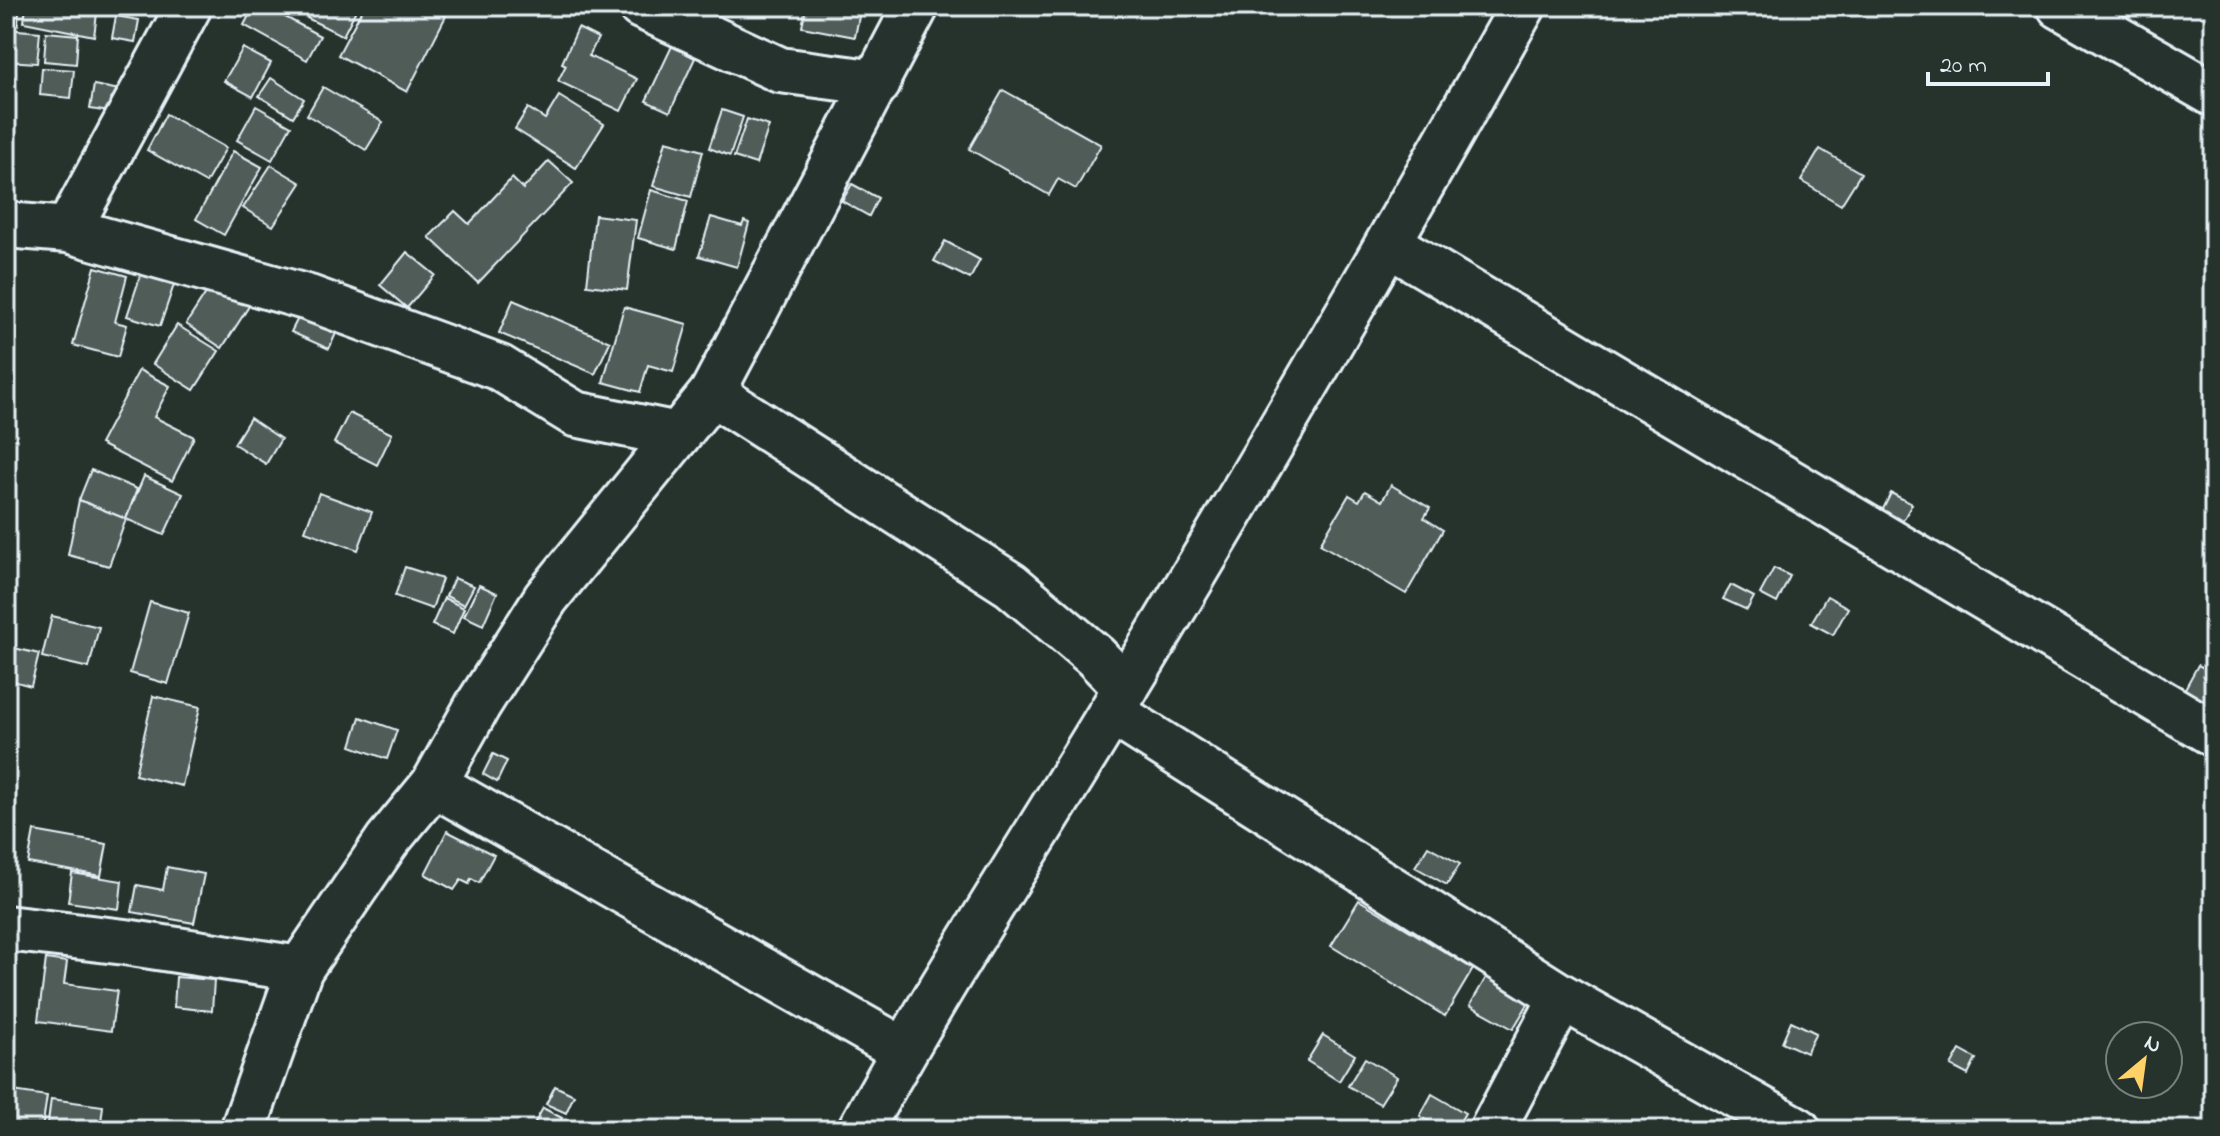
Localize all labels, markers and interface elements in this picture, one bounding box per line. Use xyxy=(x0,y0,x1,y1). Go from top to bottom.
scale bar xyxy=(1928,36,2048,86)
text: 20 m xyxy=(1940,49,1987,84)
north arrow xyxy=(2104,1020,2184,1100)
text: N xyxy=(2138,1028,2166,1063)

